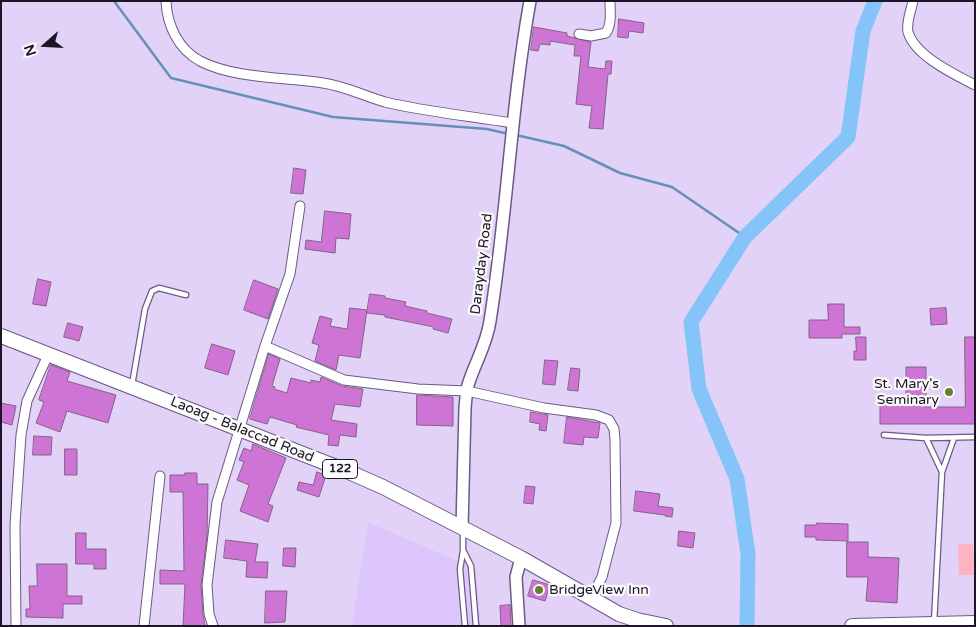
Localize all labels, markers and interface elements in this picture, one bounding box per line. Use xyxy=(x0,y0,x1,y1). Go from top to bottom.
north arrow xyxy=(20,20,70,70)
text: N xyxy=(20,42,40,58)
street label: Darayday Road xyxy=(467,213,497,315)
place label: St. Mary's Seminary xyxy=(874,376,939,408)
marker: St. Mary's Seminary xyxy=(943,386,955,398)
street label: Laoag - Balaccad Road xyxy=(168,393,316,467)
road number: 122 xyxy=(322,459,358,478)
place label: BridgeView Inn xyxy=(549,582,649,598)
marker: BridgeView Inn xyxy=(533,584,545,596)

